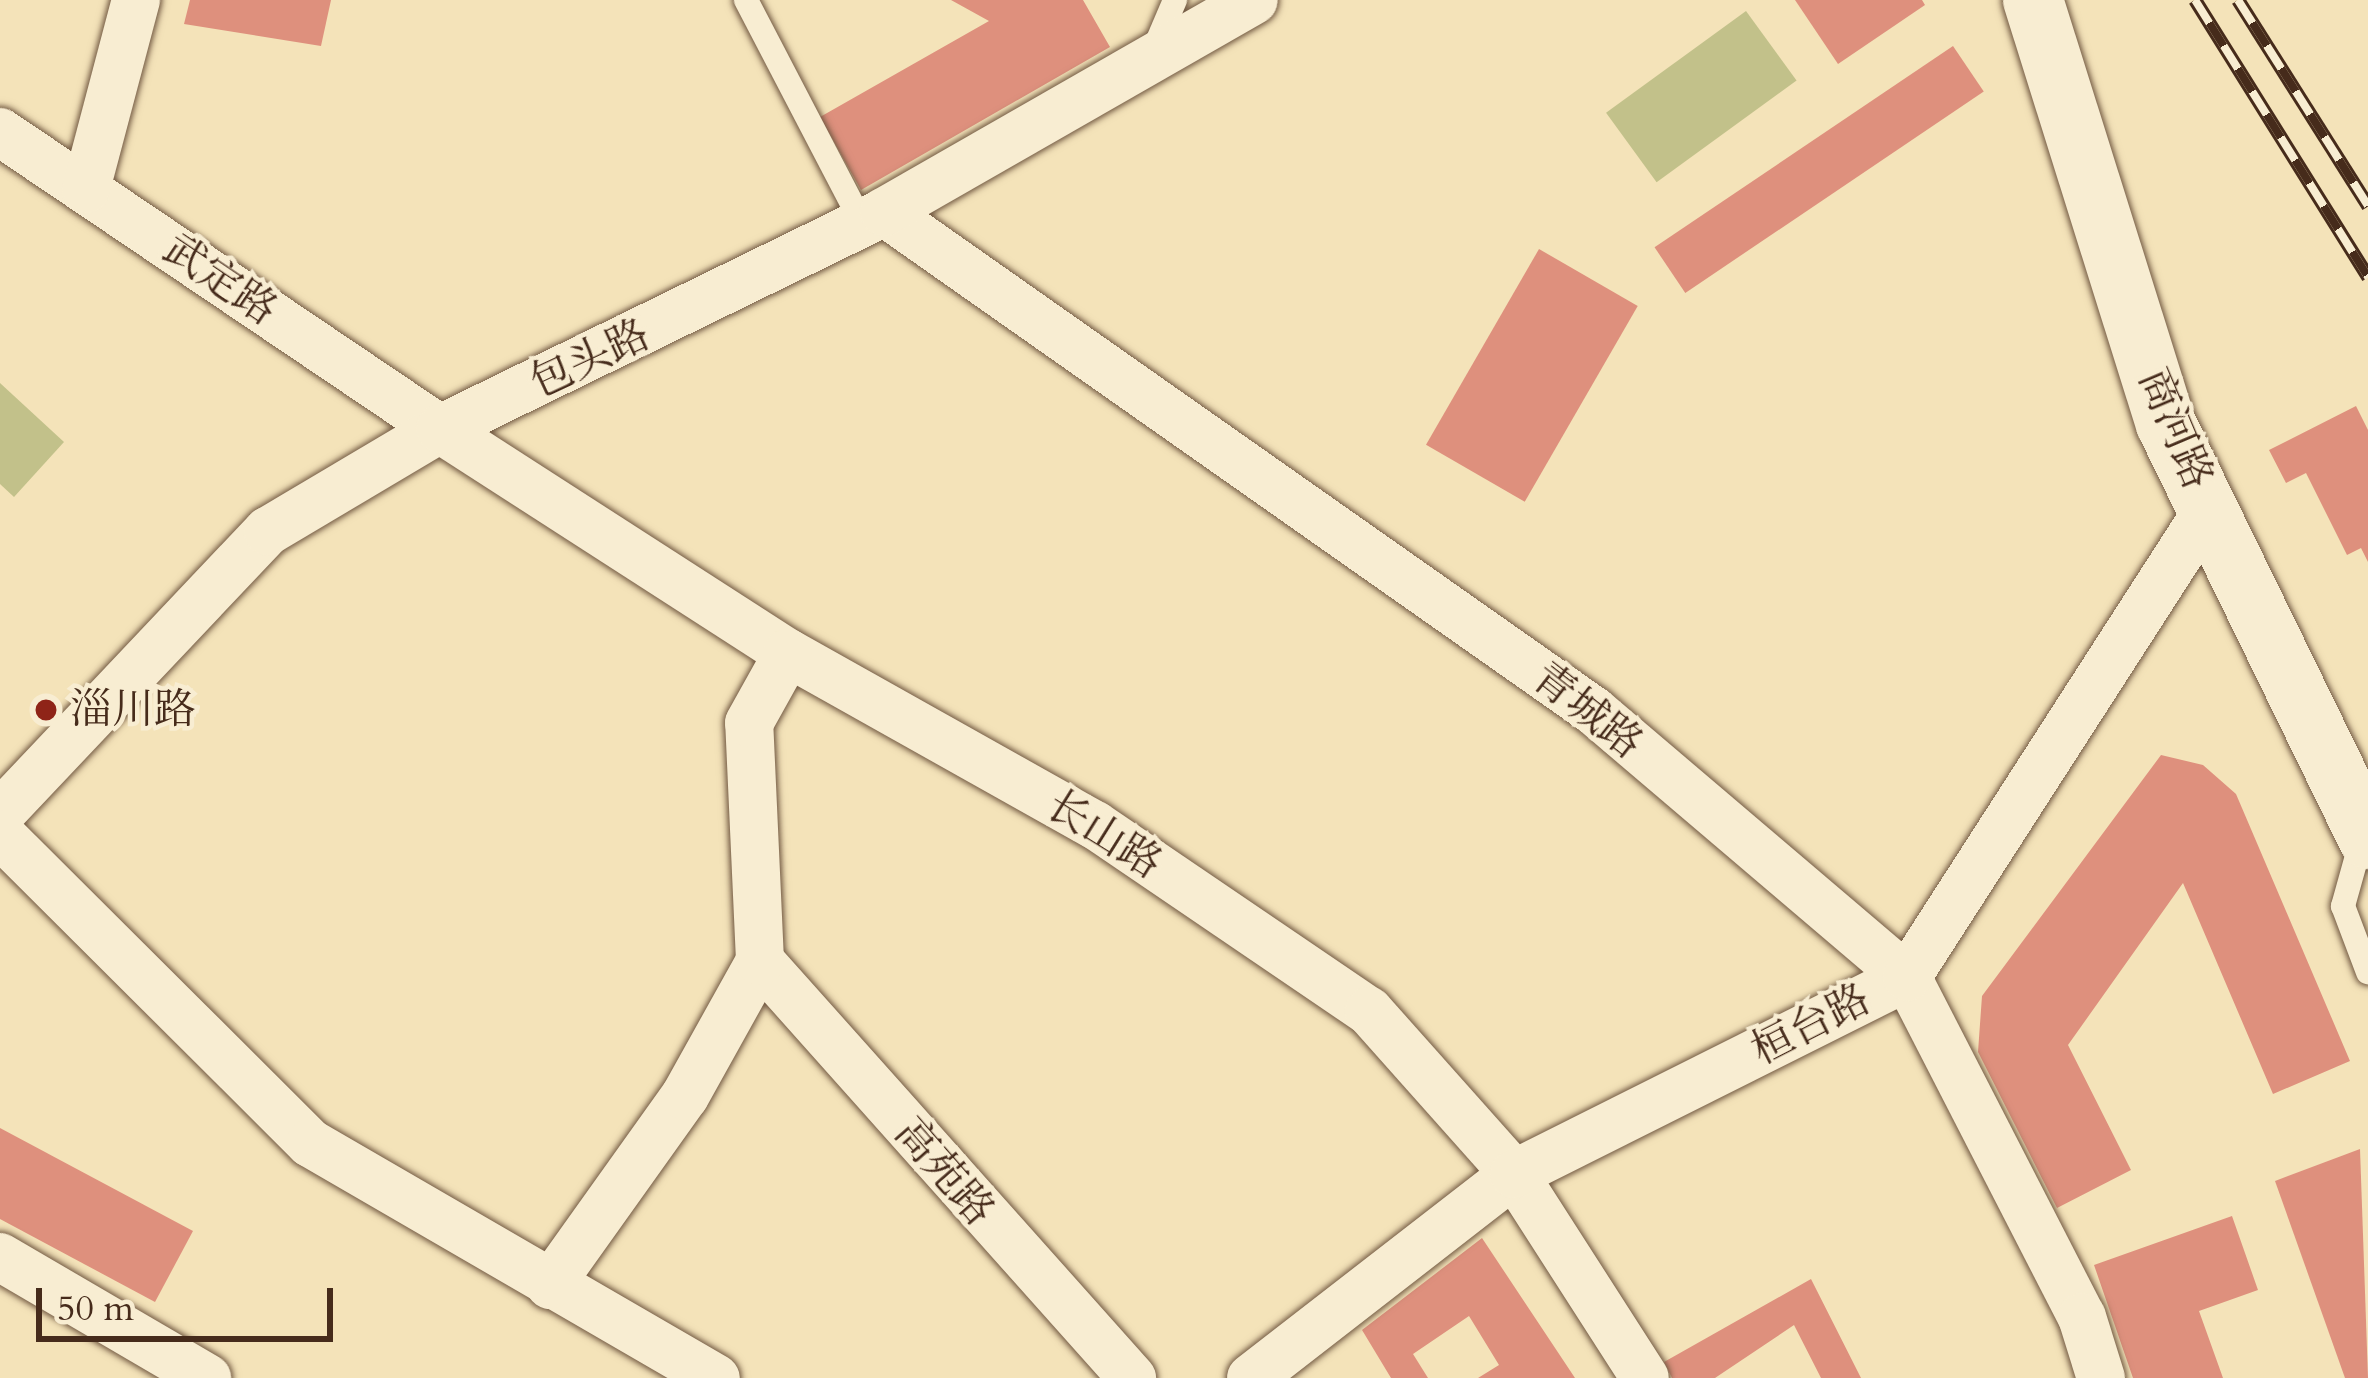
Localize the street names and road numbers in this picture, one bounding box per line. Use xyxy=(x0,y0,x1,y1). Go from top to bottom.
street label: 武定路 xyxy=(154,224,286,336)
street label: 包头路 xyxy=(522,310,658,408)
street label: 商河路 xyxy=(2127,361,2223,497)
street label: 青城路 xyxy=(1522,652,1652,770)
street label: 长山路 xyxy=(1037,780,1171,890)
street label: 桓台路 xyxy=(1743,974,1879,1076)
street label: 高苑路 xyxy=(884,1108,1004,1236)

